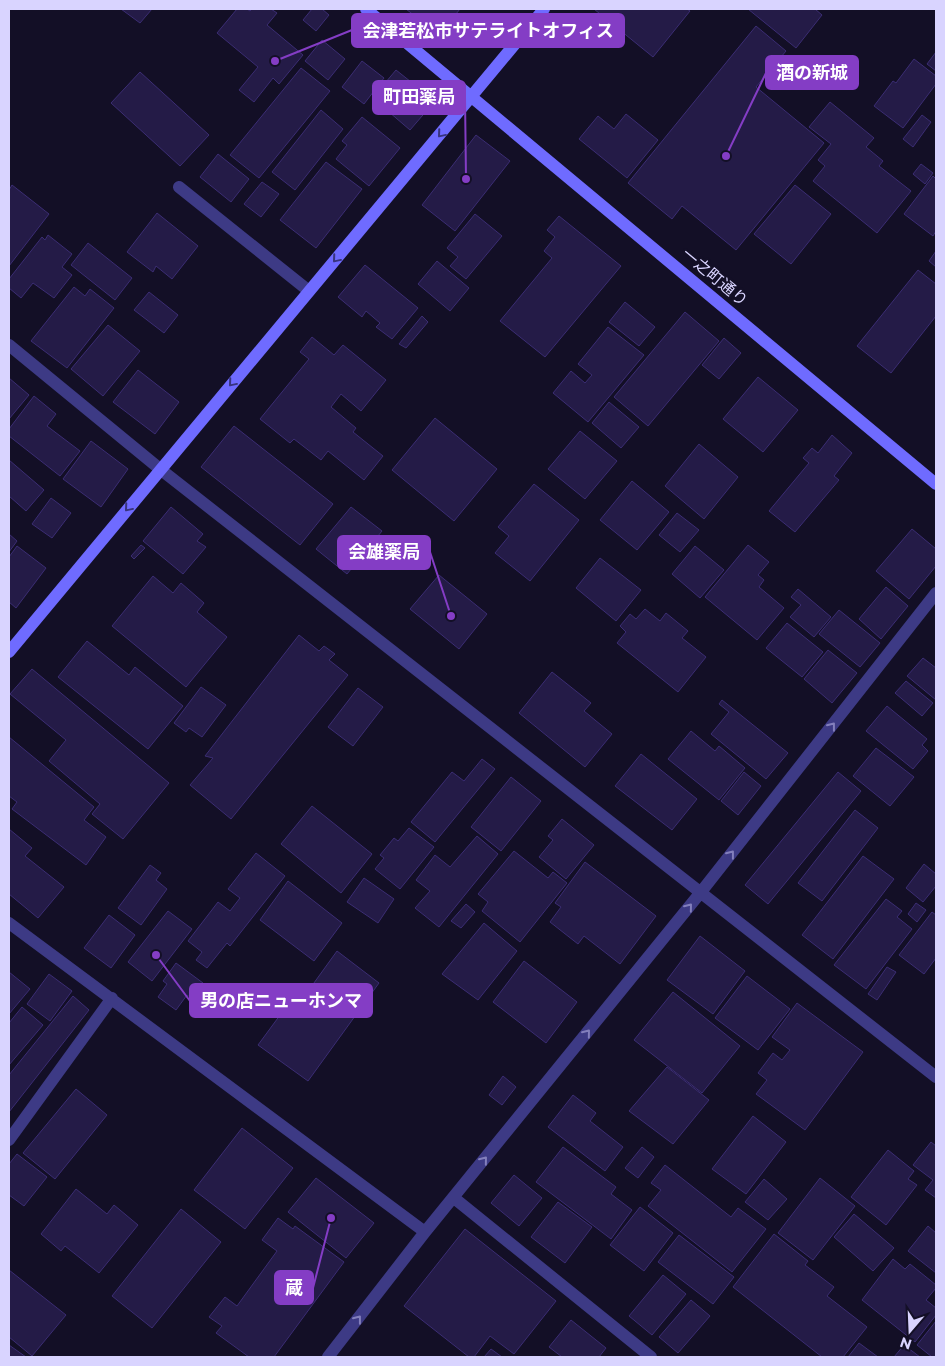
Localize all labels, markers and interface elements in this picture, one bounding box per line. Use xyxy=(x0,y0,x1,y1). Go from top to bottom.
callout: 会津若松市サテライトオフィス xyxy=(352,14,624,47)
text: 会津若松市サテライトオフィス xyxy=(362,20,614,42)
callout: 酒の新城 xyxy=(766,56,858,89)
text: 酒の新城 xyxy=(776,62,848,84)
callout: 町田薬局 xyxy=(373,81,465,114)
text: 町田薬局 xyxy=(383,86,455,108)
one-way arrow xyxy=(438,128,446,137)
street label: 一之町通り xyxy=(678,244,752,310)
one-way arrow xyxy=(333,253,342,262)
one-way arrow xyxy=(229,377,238,386)
one-way arrow xyxy=(125,502,133,511)
callout: 会雄薬局 xyxy=(338,536,430,569)
text: 会雄薬局 xyxy=(348,541,420,563)
one-way arrow xyxy=(826,723,834,732)
one-way arrow xyxy=(725,851,733,860)
one-way arrow xyxy=(683,904,691,913)
callout: 男の店ニューホンマ xyxy=(190,984,372,1017)
text: 男の店ニューホンマ xyxy=(200,990,362,1012)
one-way arrow xyxy=(581,1030,590,1039)
one-way arrow xyxy=(479,1156,488,1165)
callout: 蔵 xyxy=(275,1271,313,1304)
text: 蔵 xyxy=(285,1277,303,1299)
north arrow xyxy=(885,1306,935,1356)
one-way arrow xyxy=(352,1315,361,1325)
text: N xyxy=(897,1333,914,1354)

